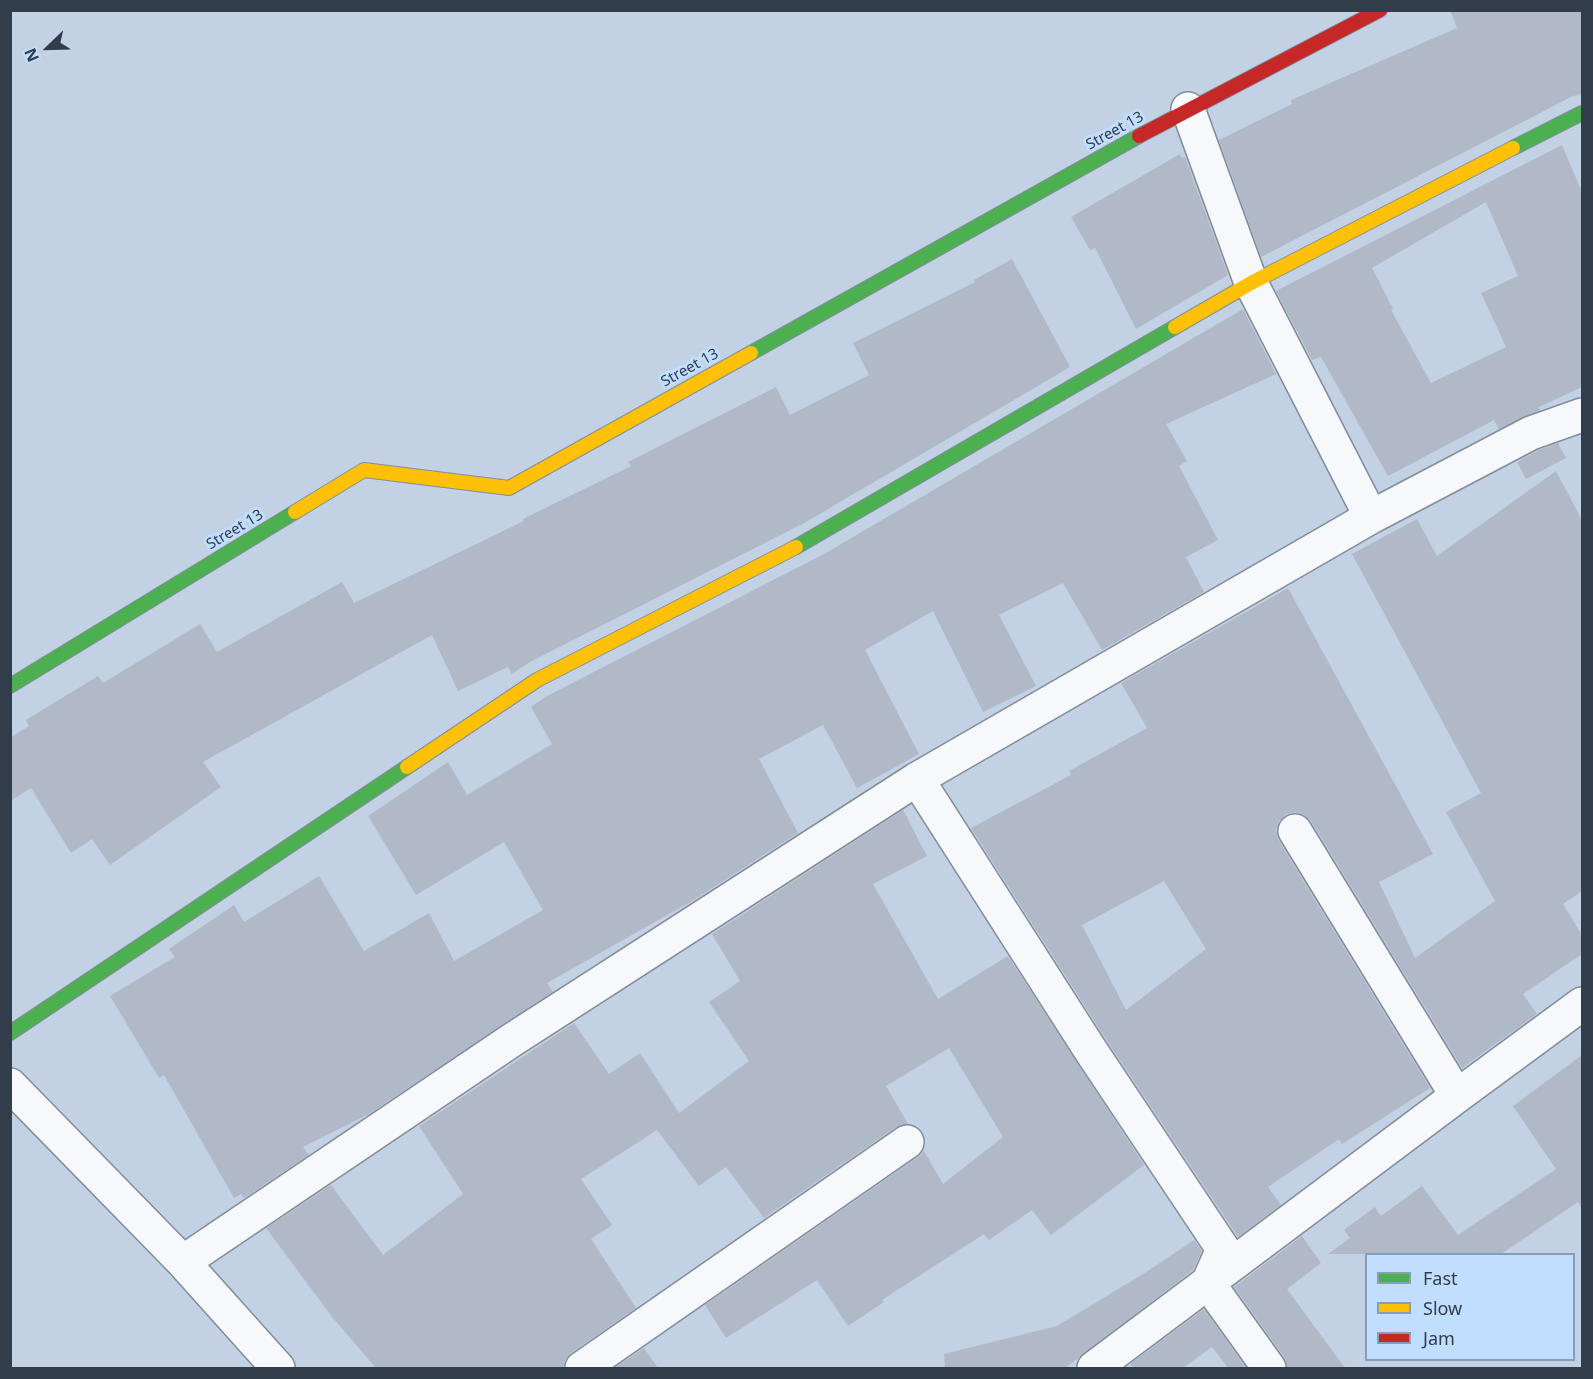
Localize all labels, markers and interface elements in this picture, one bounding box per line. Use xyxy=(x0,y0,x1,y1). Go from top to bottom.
north arrow xyxy=(18,18,78,78)
text: N xyxy=(19,45,44,65)
street label: Street 13 xyxy=(1083,108,1147,154)
street label: Street 13 xyxy=(658,345,722,391)
street label: Street 13 xyxy=(203,506,267,554)
legend xyxy=(1365,1253,1575,1361)
text: Fast xyxy=(1423,1266,1458,1290)
text: Slow xyxy=(1423,1296,1462,1320)
text: Jam xyxy=(1423,1326,1455,1350)

